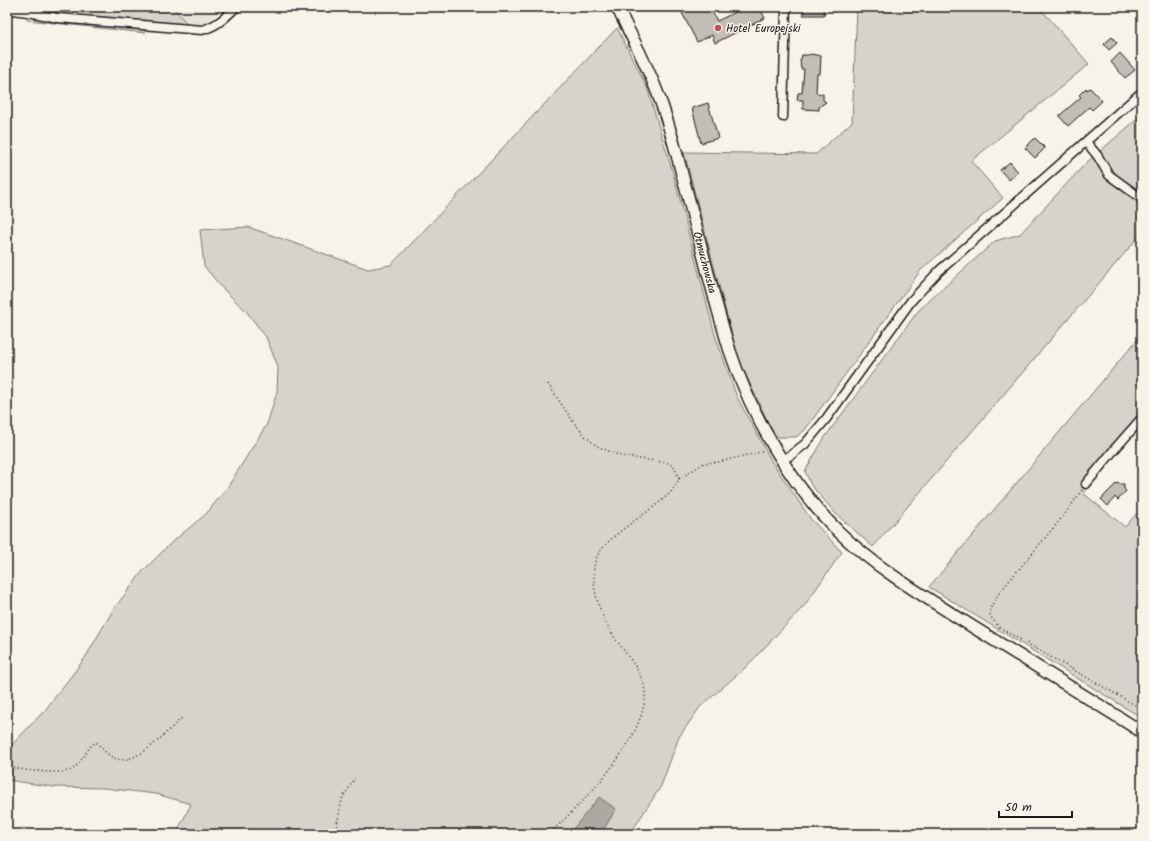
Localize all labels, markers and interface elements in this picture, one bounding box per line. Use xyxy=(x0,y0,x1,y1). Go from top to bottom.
place label: Hotel Europejski xyxy=(726,20,801,38)
marker: Hotel Europejski xyxy=(713,23,723,33)
street label: Otmuchowska xyxy=(688,230,721,295)
scale bar xyxy=(999,793,1072,819)
text: 50 m xyxy=(1005,798,1032,817)

